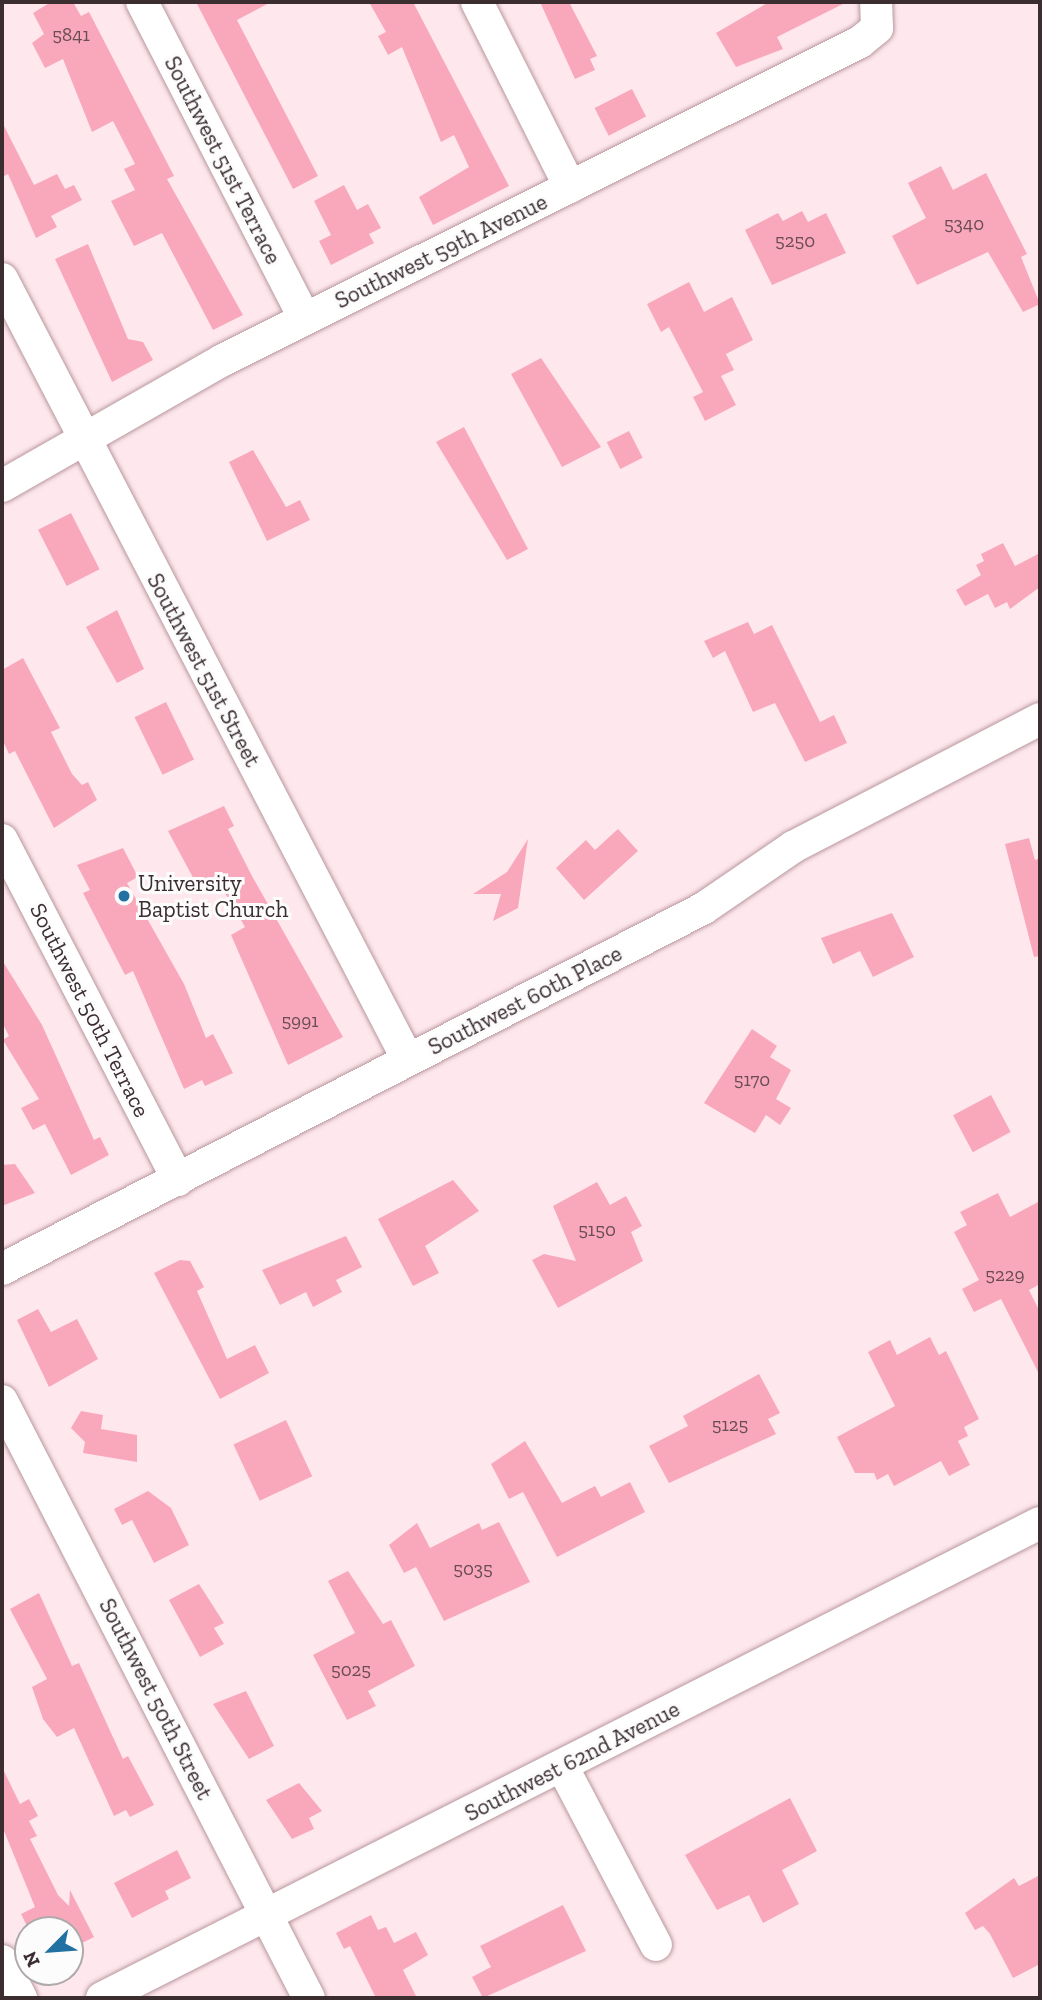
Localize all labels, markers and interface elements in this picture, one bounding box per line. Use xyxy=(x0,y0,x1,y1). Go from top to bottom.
house number: 5841 xyxy=(52,24,90,46)
street label: Southwest 51st Terrace xyxy=(159,51,287,269)
street label: Southwest 59th Avenue xyxy=(330,187,552,315)
house number: 5340 xyxy=(944,213,984,235)
house number: 5250 xyxy=(775,230,815,252)
street label: Southwest 51st Street xyxy=(141,569,267,771)
place label: University Baptist Church xyxy=(138,869,288,923)
marker: University Baptist Church xyxy=(116,888,132,904)
street label: Southwest 50th Terrace xyxy=(24,898,156,1122)
street label: Southwest 60th Place xyxy=(423,939,627,1061)
house number: 5991 xyxy=(281,1010,319,1032)
house number: 5170 xyxy=(734,1069,770,1091)
house number: 5150 xyxy=(578,1219,616,1241)
house number: 5229 xyxy=(985,1264,1025,1286)
house number: 5125 xyxy=(712,1414,748,1436)
house number: 5035 xyxy=(453,1558,493,1580)
street label: Southwest 50th Street xyxy=(93,1594,219,1804)
house number: 5025 xyxy=(331,1659,371,1681)
street label: Southwest 62nd Avenue xyxy=(460,1695,684,1827)
north arrow xyxy=(14,1916,84,1986)
text: N xyxy=(18,1948,45,1971)

